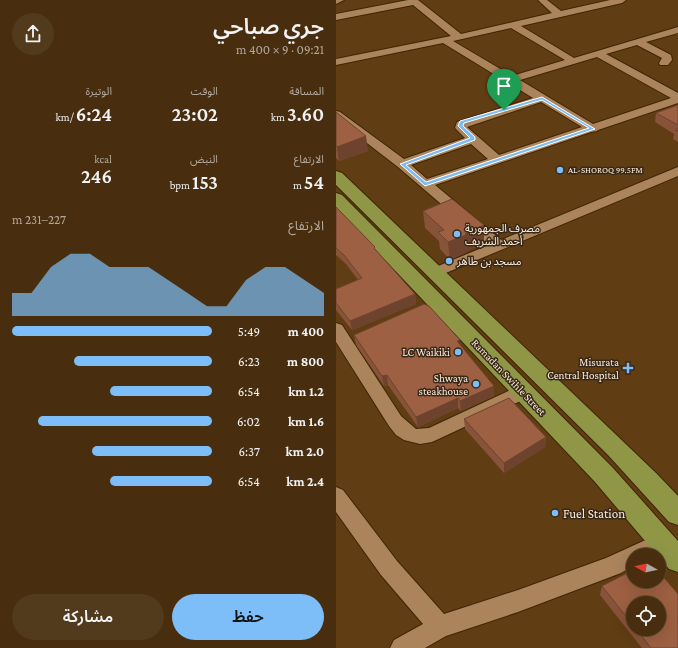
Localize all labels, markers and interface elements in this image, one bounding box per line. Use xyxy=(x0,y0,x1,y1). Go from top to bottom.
button: share xyxy=(12,13,54,55)
text: جري صباحي xyxy=(213,14,324,39)
text: 09:21 · 9 × 400 m xyxy=(236,42,324,57)
pin xyxy=(487,69,521,110)
icon: arrive xyxy=(493,75,515,97)
text: الوتيرة xyxy=(86,85,112,97)
text: الوقت xyxy=(190,85,218,97)
text: المسافة xyxy=(289,85,324,97)
text: 6:24 xyxy=(76,103,112,125)
text: 23:02 xyxy=(172,103,218,125)
text: 3.60 xyxy=(287,103,324,125)
text: /km xyxy=(56,111,76,123)
text: km xyxy=(271,111,287,123)
text: kcal xyxy=(94,153,112,165)
text: النبض xyxy=(190,153,218,165)
text: الارتفاع xyxy=(294,153,324,165)
text: 246 xyxy=(81,165,112,187)
marker: AL-SHOROQ 99.5FM xyxy=(555,165,565,175)
place label: AL-SHOROQ 99.5FM xyxy=(568,165,643,175)
text: 153 xyxy=(192,171,218,193)
text: 54 xyxy=(304,171,324,193)
text: bpm xyxy=(170,179,192,191)
text: m xyxy=(293,179,304,191)
text: 227–231 m xyxy=(12,212,66,227)
text: الارتفاع xyxy=(288,218,324,233)
place label: مصرف الجمهورية أحمد الشريف xyxy=(465,222,540,248)
marker: مصرف الجمهورية أحمد الشريف xyxy=(452,229,462,239)
place label: مسجد بن طاهر xyxy=(456,255,522,268)
marker: مسجد بن طاهر xyxy=(444,256,454,266)
text: 5:49 xyxy=(238,324,260,339)
text: 400 m xyxy=(288,324,324,339)
street label: Ramadan Swihle Street xyxy=(469,336,549,418)
place label: LC Waikiki xyxy=(402,346,450,358)
marker: LC Waikiki xyxy=(453,347,463,357)
text: 6:23 xyxy=(238,354,260,369)
text: 800 m xyxy=(287,354,324,369)
place label: Misurata Central Hospital xyxy=(547,356,619,382)
marker: Misurata Central Hospital xyxy=(622,362,634,374)
place label: Shwaya steakhouse xyxy=(419,372,468,397)
marker: Shwaya steakhouse xyxy=(471,379,481,389)
text: 6:54 xyxy=(238,384,260,399)
text: 1.2 km xyxy=(288,384,324,399)
text: 6:02 xyxy=(237,414,260,429)
text: 1.6 km xyxy=(288,414,324,429)
text: 6:37 xyxy=(238,444,260,459)
text: 2.0 km xyxy=(286,444,324,459)
text: 6:54 xyxy=(238,474,260,489)
text: 2.4 km xyxy=(286,474,324,489)
place label: Fuel Station xyxy=(563,506,625,521)
marker: Fuel Station xyxy=(550,508,560,518)
north arrow xyxy=(626,548,666,588)
map controls xyxy=(626,548,666,636)
button: مشاركة xyxy=(12,594,164,640)
button: حفظ xyxy=(172,594,324,640)
button: locate xyxy=(626,596,666,636)

